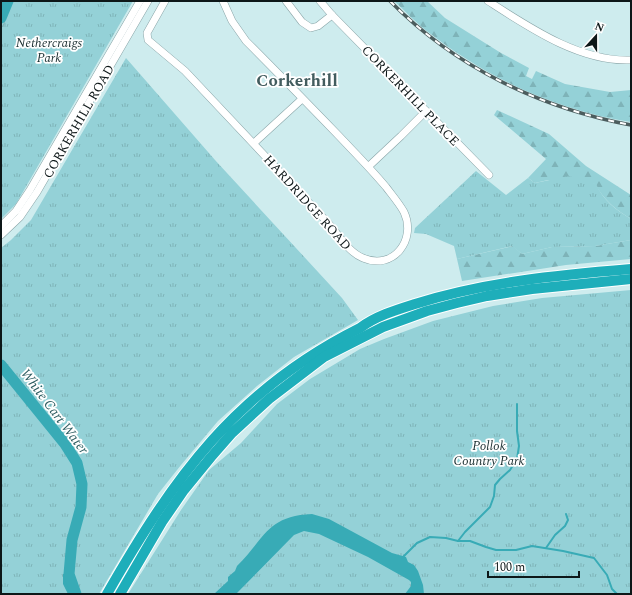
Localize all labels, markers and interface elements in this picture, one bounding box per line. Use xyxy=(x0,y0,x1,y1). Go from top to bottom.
north arrow xyxy=(576,16,616,56)
text: N xyxy=(592,18,607,37)
park label: Nethercraigs Park xyxy=(16,33,83,68)
street label: CORKERHILL PLACE xyxy=(357,41,464,151)
street label: CORKERHILL ROAD xyxy=(38,61,120,182)
district label: Corkerhill xyxy=(256,68,338,94)
street label: HARDRIDGE ROAD xyxy=(259,150,356,255)
water label: White Cart Water xyxy=(15,364,94,459)
park label: Pollok Country Park xyxy=(453,436,525,471)
scale bar xyxy=(488,553,579,579)
text: 100 m xyxy=(494,558,525,577)

